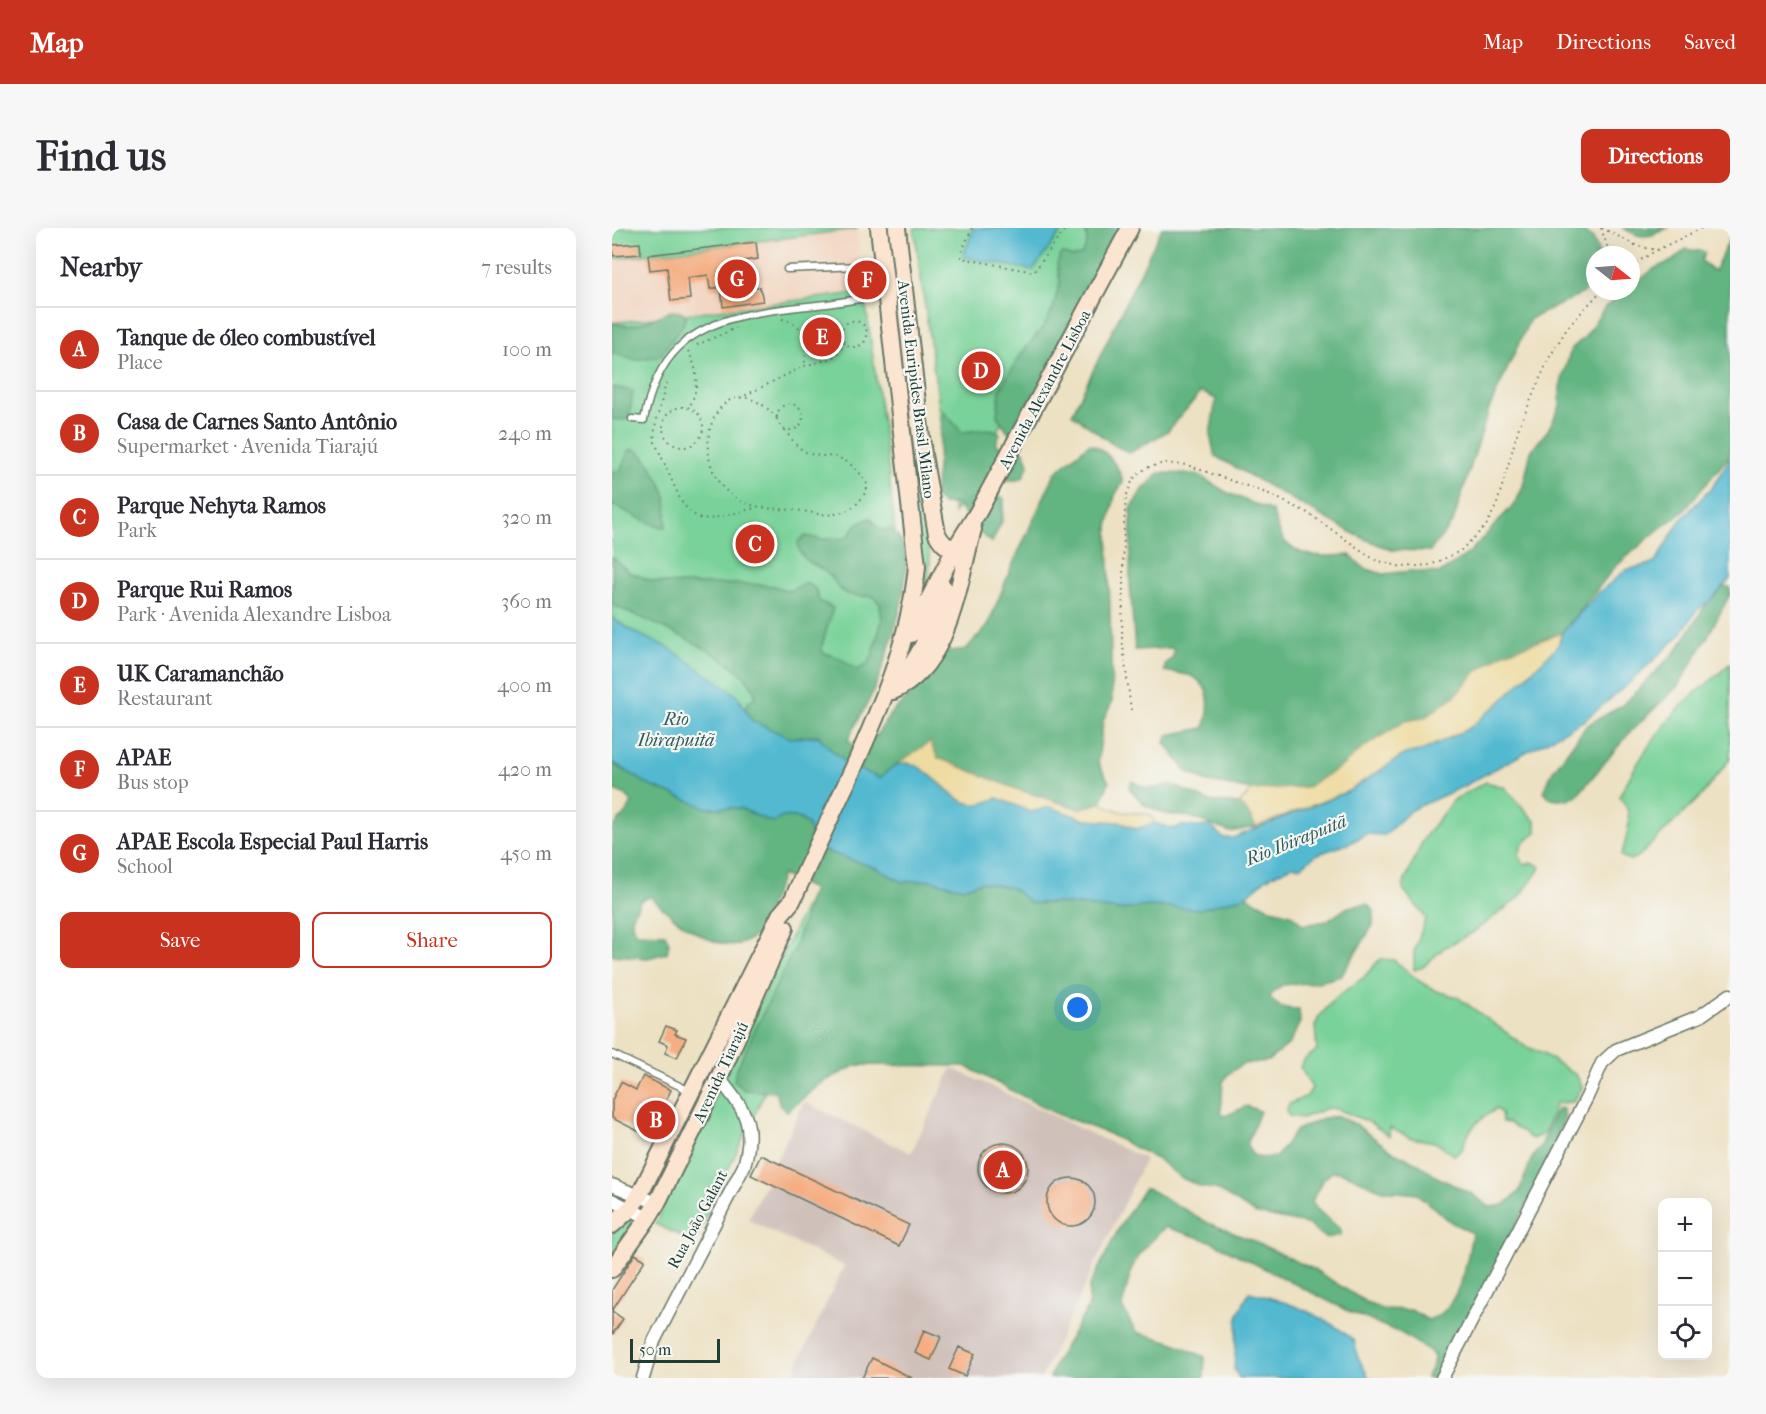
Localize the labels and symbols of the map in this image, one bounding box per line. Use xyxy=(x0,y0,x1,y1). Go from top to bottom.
north arrow xyxy=(1586,246,1640,300)
pin: G xyxy=(718,256,756,302)
pin: F xyxy=(848,257,886,302)
street label: Avenida Euripides Brasil Milano xyxy=(894,278,939,500)
street label: Avenida Alexandre Lisboa xyxy=(994,306,1095,473)
pin: E xyxy=(802,314,842,360)
pin: D xyxy=(962,348,1000,394)
pin: C xyxy=(736,522,774,566)
water label: Rio Ibirapuitã xyxy=(637,709,715,751)
water label: Rio Ibirapuitã xyxy=(1242,811,1350,871)
your location xyxy=(1063,993,1092,1022)
street label: Avenida Tiarajú xyxy=(688,1019,752,1127)
pin: B xyxy=(636,1098,675,1142)
pin: A xyxy=(984,1148,1022,1192)
street label: Rua João Galant xyxy=(663,1166,732,1272)
scale bar xyxy=(630,1336,720,1364)

